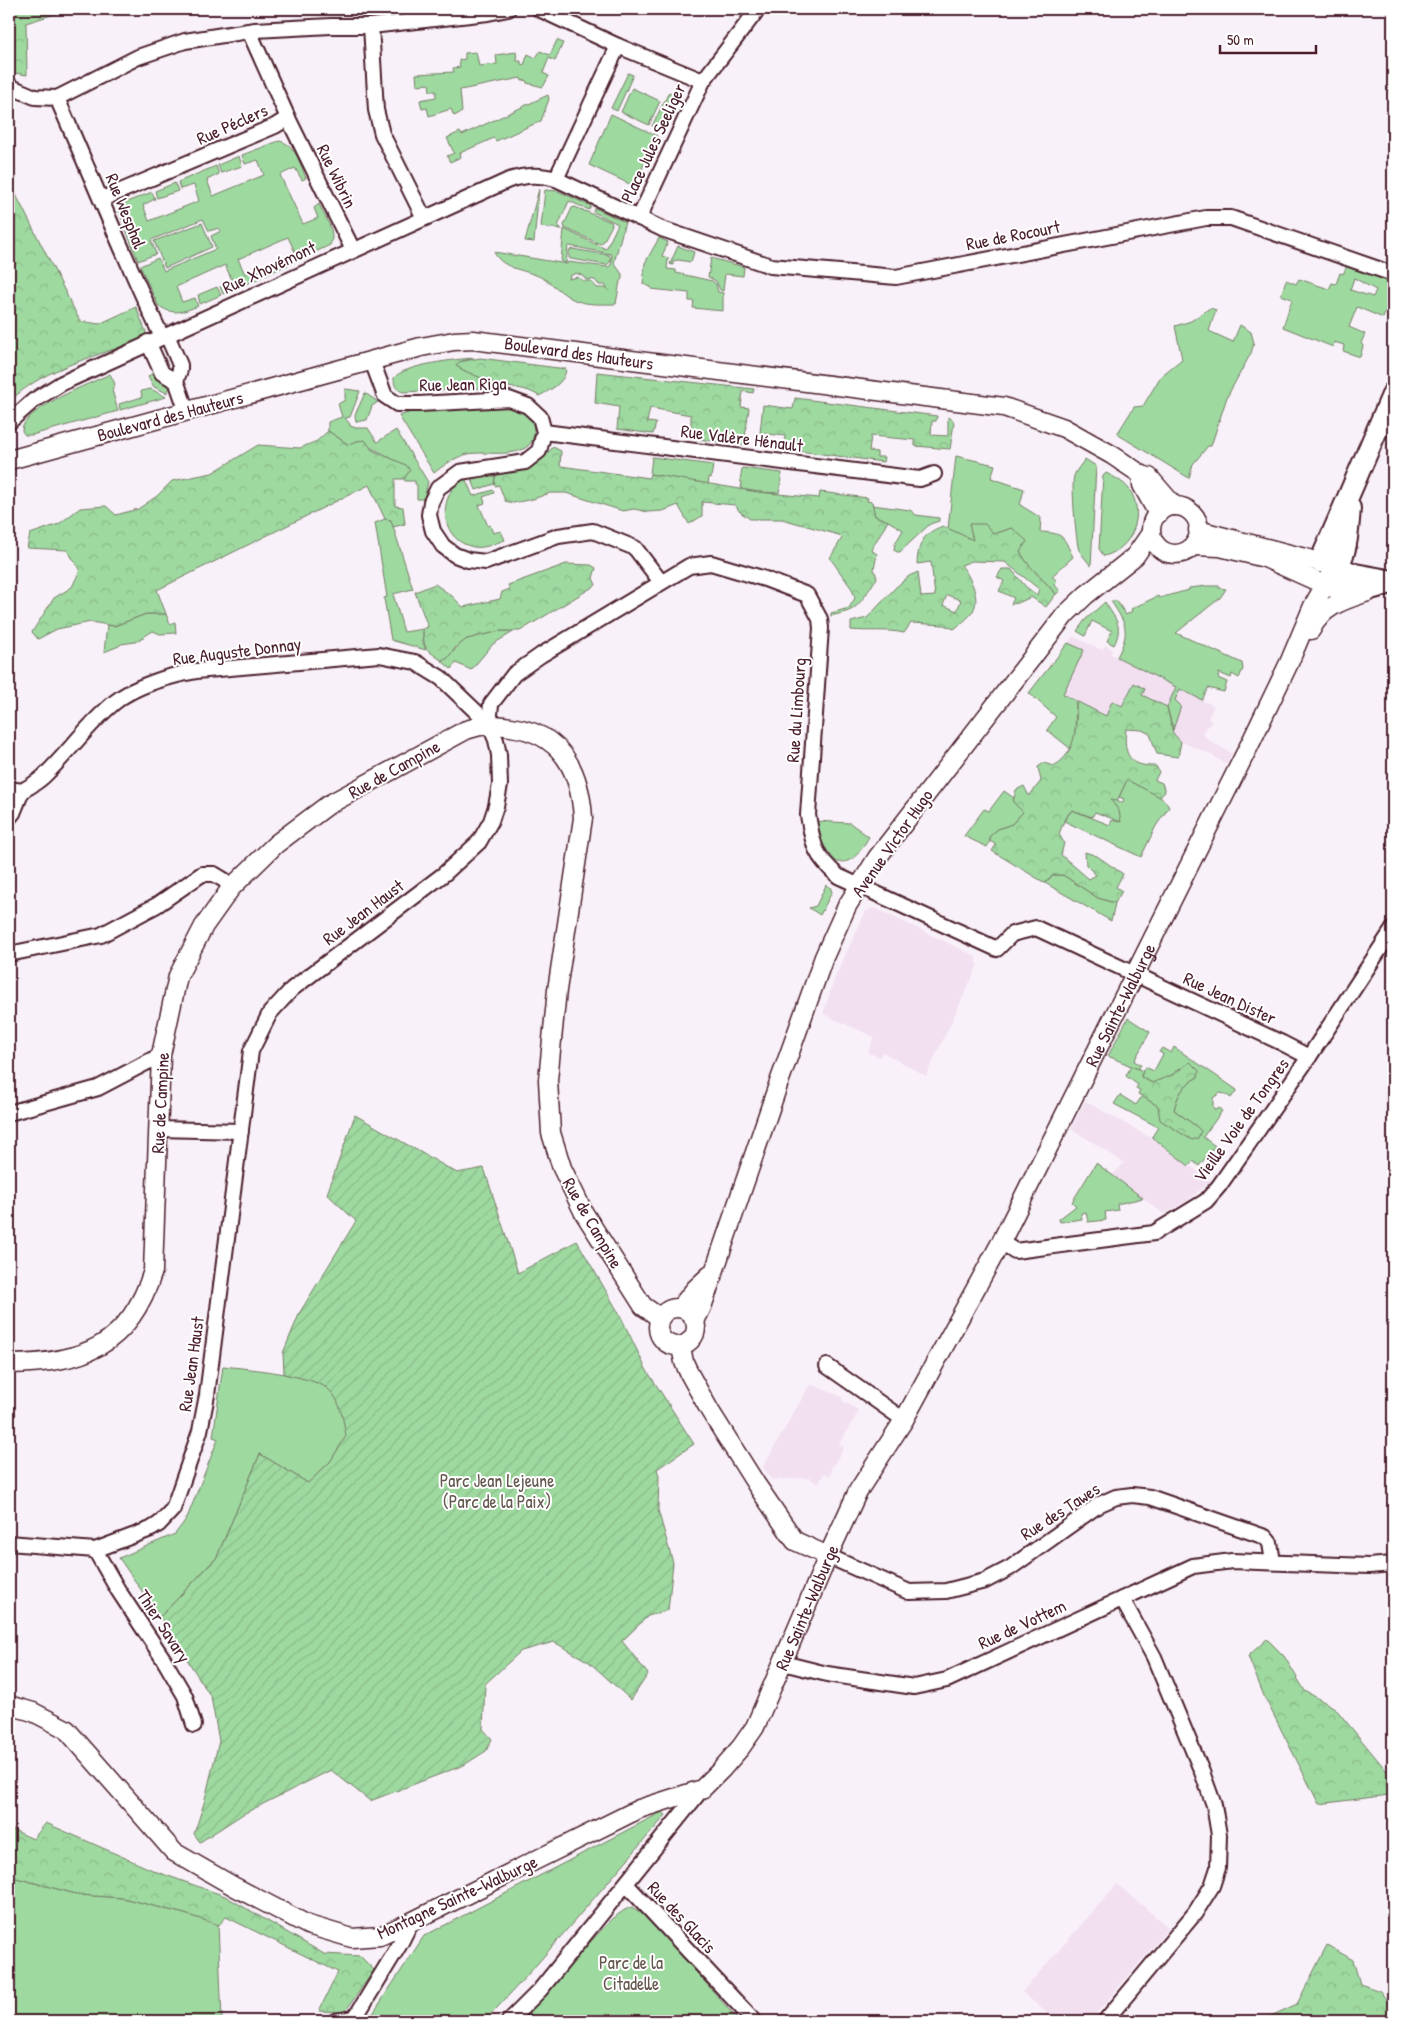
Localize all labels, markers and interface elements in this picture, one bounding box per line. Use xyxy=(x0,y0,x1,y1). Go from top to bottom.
scale bar xyxy=(1220,22,1316,54)
text: 50 m xyxy=(1227,29,1254,50)
street label: Place Jules Seeliger xyxy=(614,79,692,207)
street label: Rue Péclers xyxy=(193,97,272,151)
street label: Rue Wibrin xyxy=(311,140,363,212)
street label: Rue Wesphal xyxy=(100,170,152,252)
street label: Rue de Rocourt xyxy=(964,214,1063,256)
street label: Rue Xhovémont xyxy=(218,234,321,300)
street label: Boulevard des Hauteurs xyxy=(503,330,655,376)
street label: Rue Jean Riga xyxy=(419,371,507,397)
street label: Boulevard des Hauteurs xyxy=(94,384,246,448)
street label: Rue Valère Hénault xyxy=(679,418,805,458)
street label: Rue Auguste Donnay xyxy=(171,631,303,671)
street label: Rue du Limbourg xyxy=(780,657,812,763)
street label: Rue de Campine xyxy=(344,734,444,804)
street label: Avenue Victor Hugo xyxy=(846,784,938,902)
street label: Rue Jean Haust xyxy=(317,873,409,951)
street label: Rue Sainte-Walburge xyxy=(1078,939,1161,1070)
street label: Rue Jean Dister xyxy=(1180,966,1280,1030)
street label: Rue de Campine xyxy=(145,1052,175,1154)
street label: Vieille Voie de Tongres xyxy=(1187,1053,1295,1187)
street label: Rue de Campine xyxy=(557,1173,629,1273)
street label: Rue Jean Haust xyxy=(172,1314,210,1413)
park label: Parc Jean Lejeune (Parc de la Paix) xyxy=(440,1468,554,1514)
street label: Rue des Tawes xyxy=(1016,1476,1105,1546)
street label: Rue Sainte-Walburge xyxy=(768,1540,844,1674)
street label: Thier Savary xyxy=(131,1585,197,1668)
street label: Rue de Vottem xyxy=(974,1593,1070,1655)
street label: Montagne Sainte-Walburge xyxy=(373,1849,541,1945)
street label: Rue des Glacis xyxy=(642,1875,722,1959)
park label: Parc de la Citadelle xyxy=(599,1950,663,1996)

